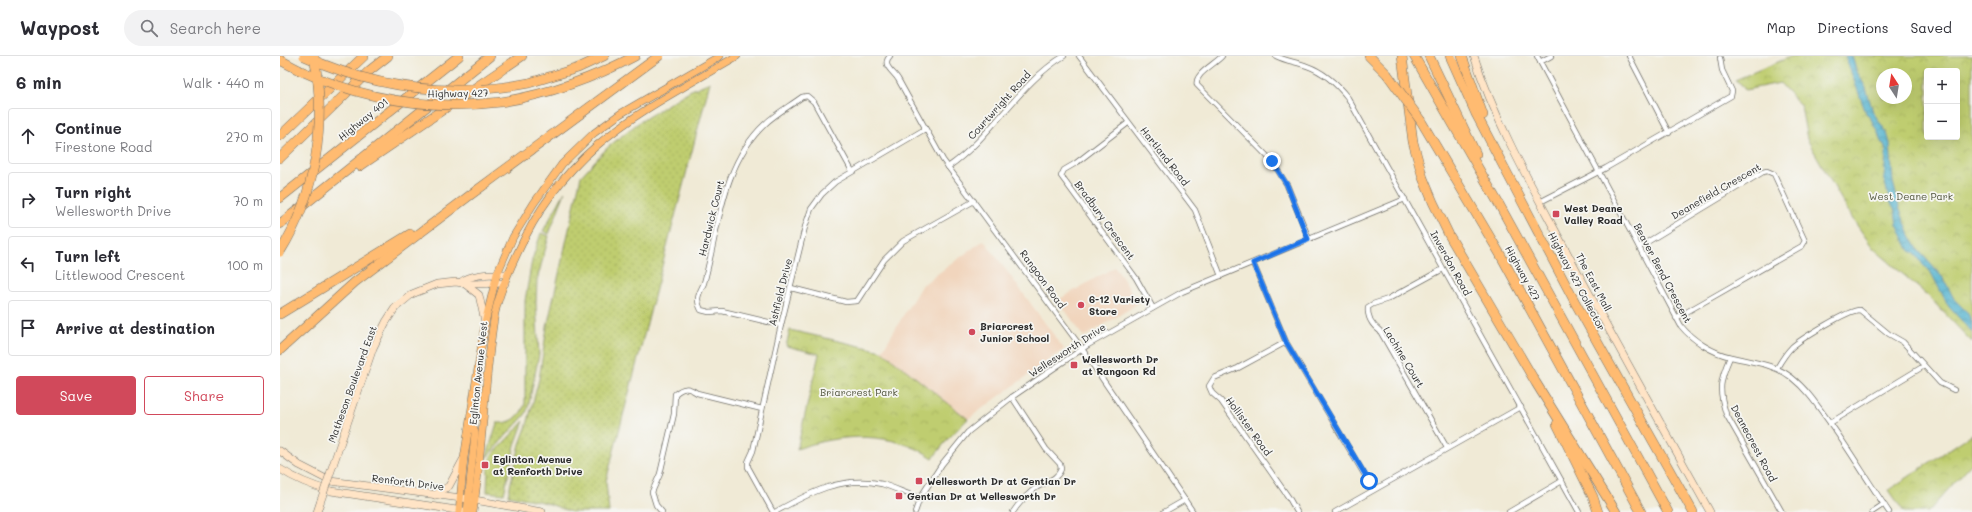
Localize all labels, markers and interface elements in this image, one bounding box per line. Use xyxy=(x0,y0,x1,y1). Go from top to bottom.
search box xyxy=(124,10,404,46)
text: Waypost xyxy=(20,15,100,40)
icon: search xyxy=(138,17,160,39)
text: Search here xyxy=(170,18,261,38)
text: Map xyxy=(1767,18,1795,37)
text: Directions xyxy=(1817,18,1888,37)
text: Saved xyxy=(1910,18,1952,37)
street label: Courtwright Road xyxy=(964,68,1034,142)
north arrow xyxy=(1876,68,1912,104)
map controls xyxy=(1924,68,1960,140)
button: + xyxy=(1924,68,1960,104)
text: 6 min xyxy=(16,71,61,93)
text: Walk · 440 m xyxy=(183,74,264,91)
street label: Highway 427 xyxy=(427,85,489,101)
street label: Highway 401 xyxy=(335,95,391,143)
button: − xyxy=(1924,104,1960,140)
text: Continue xyxy=(55,118,122,138)
street label: Hartland Road xyxy=(1137,124,1193,188)
icon: ahead xyxy=(17,125,39,147)
text: 270 m xyxy=(226,128,263,145)
text: Firestone Road xyxy=(55,138,152,155)
route end xyxy=(1263,152,1281,170)
street label: Deanefield Crescent xyxy=(1669,160,1763,222)
street label: Bradbury Crescent xyxy=(1072,178,1138,262)
street label: Hardwick Court xyxy=(695,179,727,257)
text: Turn right xyxy=(55,182,132,202)
icon: right xyxy=(17,189,39,211)
park label: West Deane Park xyxy=(1869,189,1953,203)
text: 70 m xyxy=(233,192,263,209)
place label: West Deane Valley Road xyxy=(1564,201,1623,227)
text: Wellesworth Drive xyxy=(55,202,171,219)
marker: West Deane Valley Road xyxy=(1551,209,1561,219)
street label: Beaver Bend Crescent xyxy=(1631,221,1695,325)
street label: Inverdon Road xyxy=(1427,228,1475,298)
street label: Highway 427 Collector xyxy=(1545,229,1609,333)
street label: Highway 427 xyxy=(1502,243,1544,303)
text: Turn left xyxy=(55,246,120,266)
street label: Rangoon Road xyxy=(1017,247,1069,311)
street label: The East Mall xyxy=(1573,250,1615,314)
icon: left xyxy=(17,253,39,275)
text: 100 m xyxy=(227,256,263,273)
street label: Ashfield Drive xyxy=(765,257,795,327)
text: Littlewood Crescent xyxy=(55,266,185,283)
place label: 6-12 Variety Store xyxy=(1089,292,1151,318)
marker: 6-12 Variety Store xyxy=(1076,300,1086,310)
icon: arrive xyxy=(17,317,39,339)
text: Arrive at destination xyxy=(55,318,215,338)
place label: Briarcrest Junior School xyxy=(980,319,1050,345)
street label: Wellesworth Drive xyxy=(1026,320,1108,380)
street label: Eglinton Avenue West xyxy=(466,321,490,425)
street label: Matheson Boulevard East xyxy=(324,324,380,444)
street label: Lachine Court xyxy=(1380,324,1428,390)
marker: Briarcrest Junior School xyxy=(967,327,977,337)
place label: Wellesworth Dr at Rangoon Rd xyxy=(1082,352,1158,378)
marker: Wellesworth Dr at Rangoon Rd xyxy=(1069,360,1079,370)
button: Save xyxy=(16,376,136,415)
button: Share xyxy=(144,376,264,415)
park label: Briarcrest Park xyxy=(820,385,898,399)
street label: Hollister Road xyxy=(1223,394,1275,458)
street label: Deanecrest Road xyxy=(1728,402,1780,484)
place label: Eglinton Avenue at Renforth Drive xyxy=(493,452,582,478)
marker: Eglinton Avenue at Renforth Drive xyxy=(480,460,490,470)
street label: Renforth Drive xyxy=(371,471,445,493)
route start xyxy=(1360,472,1378,490)
place label: Wellesworth Dr at Gentian Dr xyxy=(927,474,1076,488)
marker: Wellesworth Dr at Gentian Dr xyxy=(914,476,924,486)
place label: Gentian Dr at Wellesworth Dr xyxy=(907,489,1056,503)
marker: Gentian Dr at Wellesworth Dr xyxy=(894,491,904,501)

